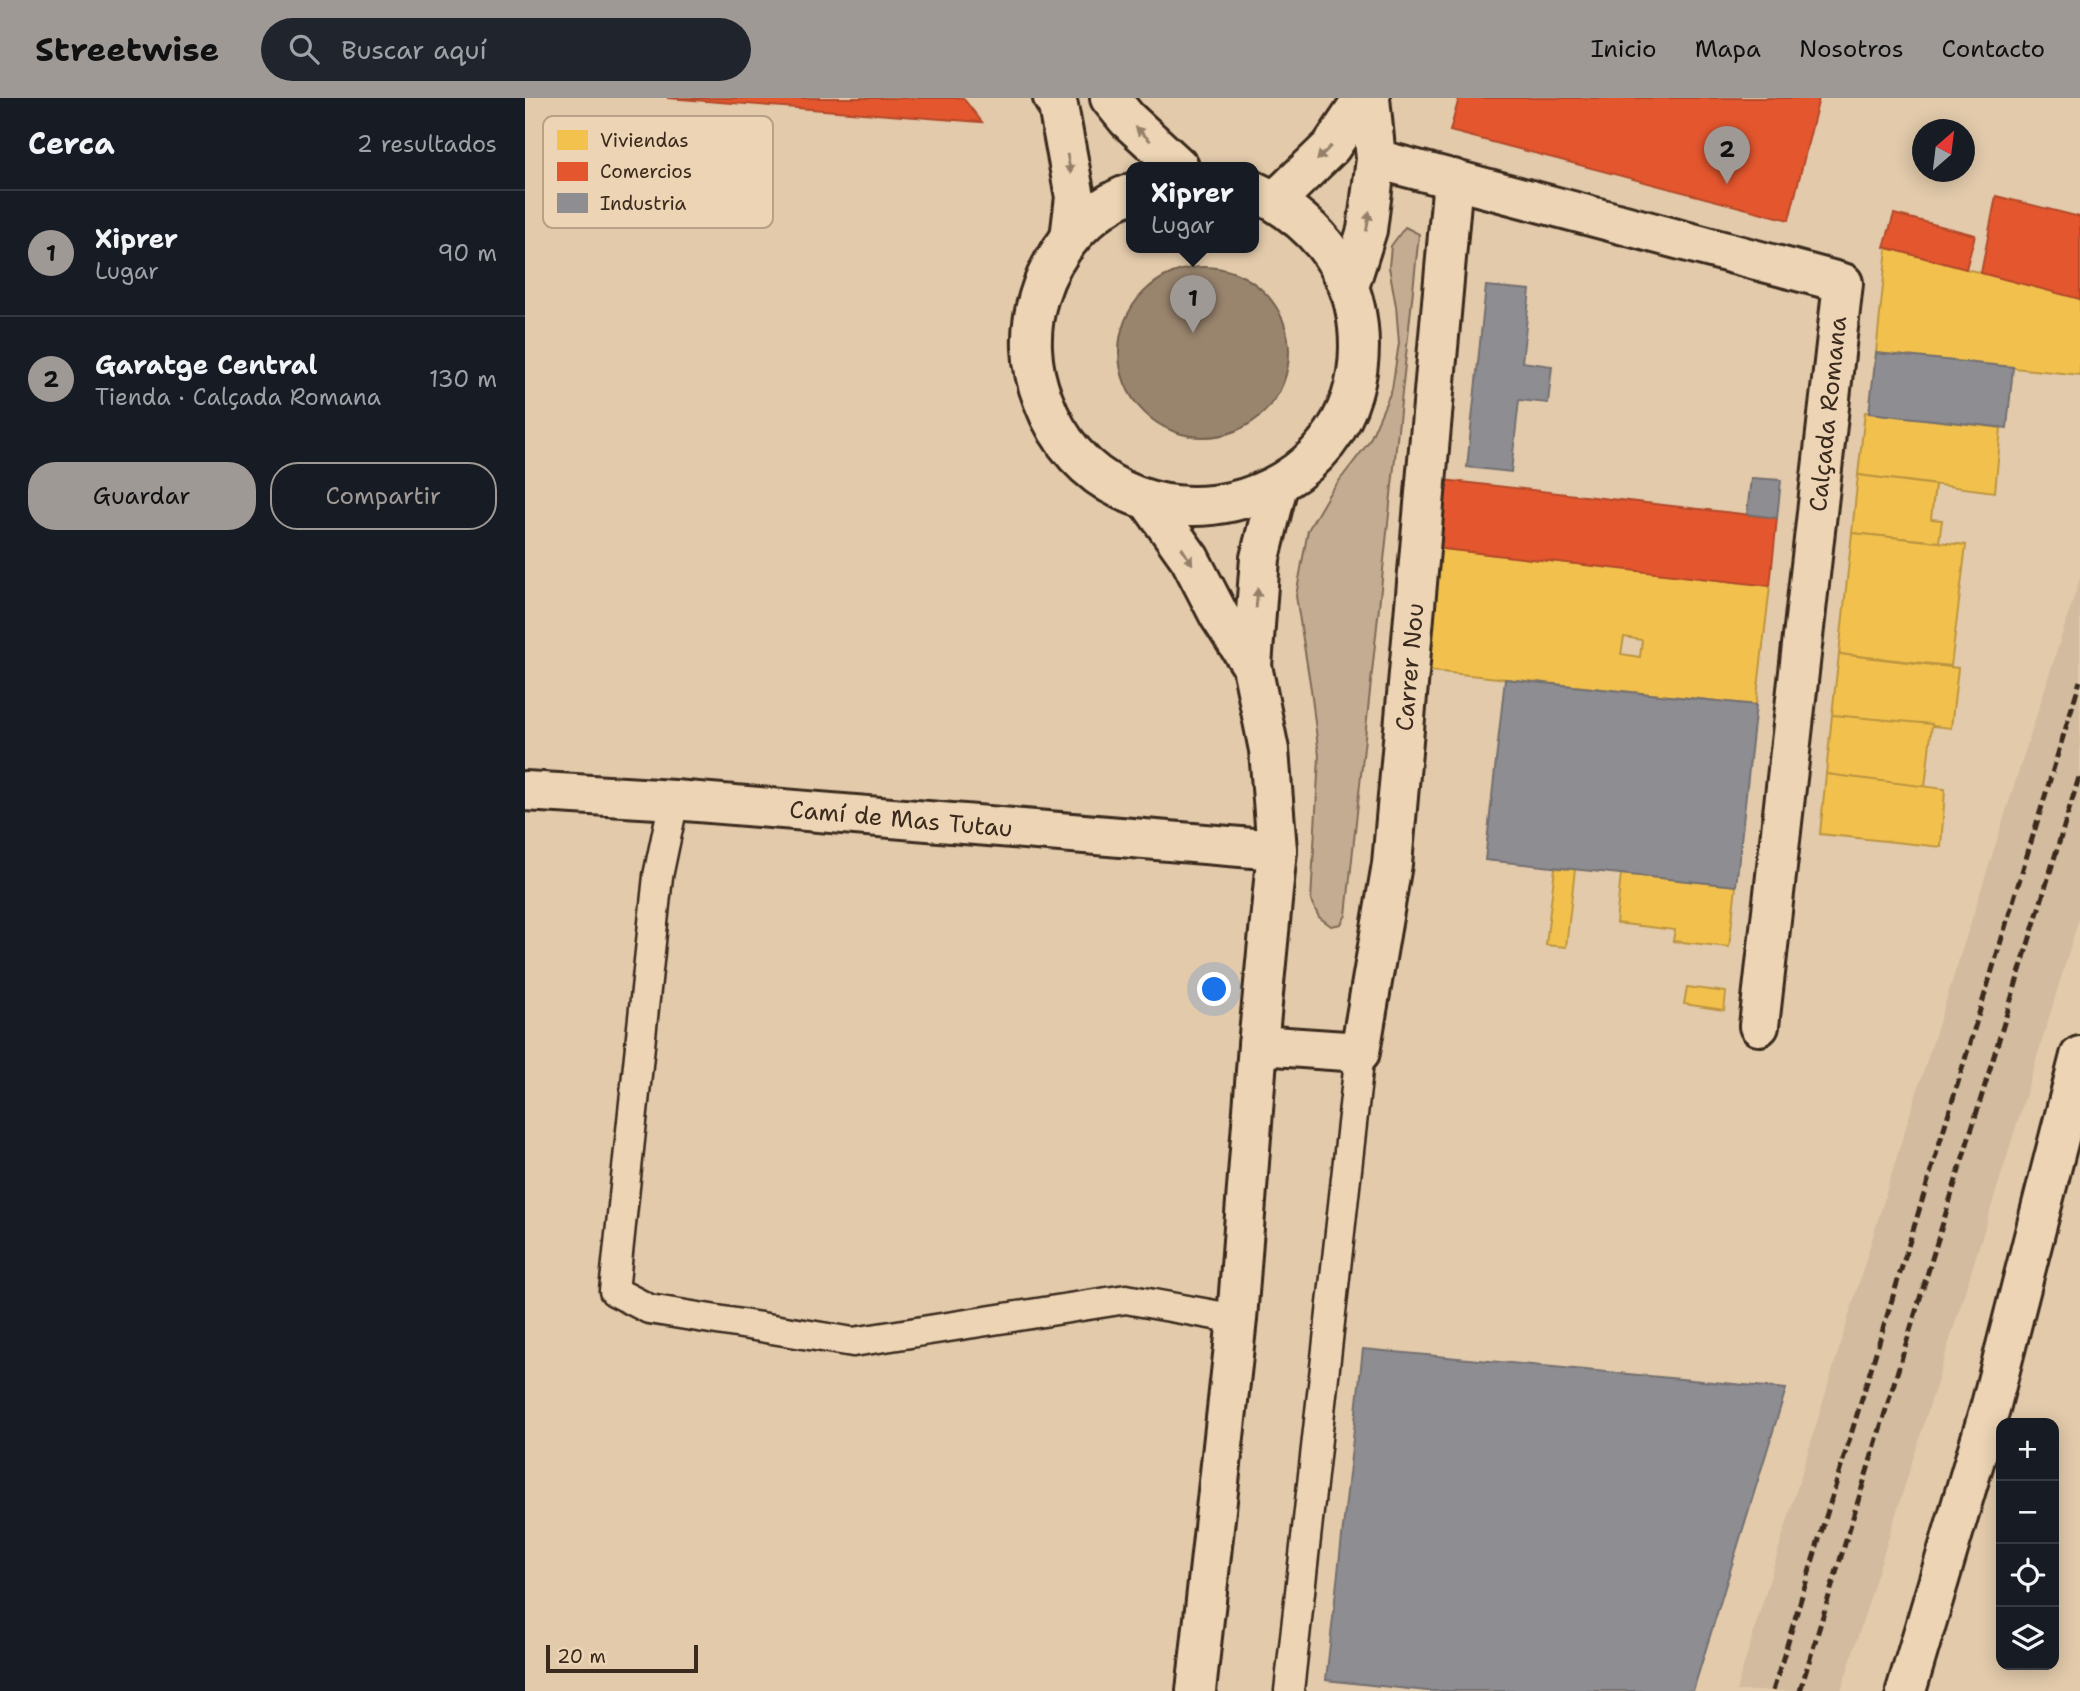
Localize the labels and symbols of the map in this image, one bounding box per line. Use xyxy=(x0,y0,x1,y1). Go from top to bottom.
legend xyxy=(543,116,773,228)
north arrow xyxy=(1912,119,1975,182)
one-way arrow xyxy=(1135,126,1152,142)
pin: 2 xyxy=(1704,126,1750,184)
text: Viviendas xyxy=(600,128,689,153)
one-way arrow xyxy=(1317,144,1333,161)
one-way arrow xyxy=(1064,153,1075,175)
text: Comercios xyxy=(600,159,692,184)
text: Industria xyxy=(600,191,687,216)
one-way arrow xyxy=(1362,210,1373,232)
pin: 1 xyxy=(1170,275,1216,333)
street label: Calçada Romana xyxy=(1802,315,1854,513)
one-way arrow xyxy=(1180,547,1194,565)
one-way arrow xyxy=(1252,587,1263,609)
street label: Carrer Nou xyxy=(1388,602,1432,732)
street label: Camí de Mas Tutau xyxy=(788,793,1014,845)
your location xyxy=(1197,972,1231,1006)
scale bar xyxy=(546,1642,698,1674)

